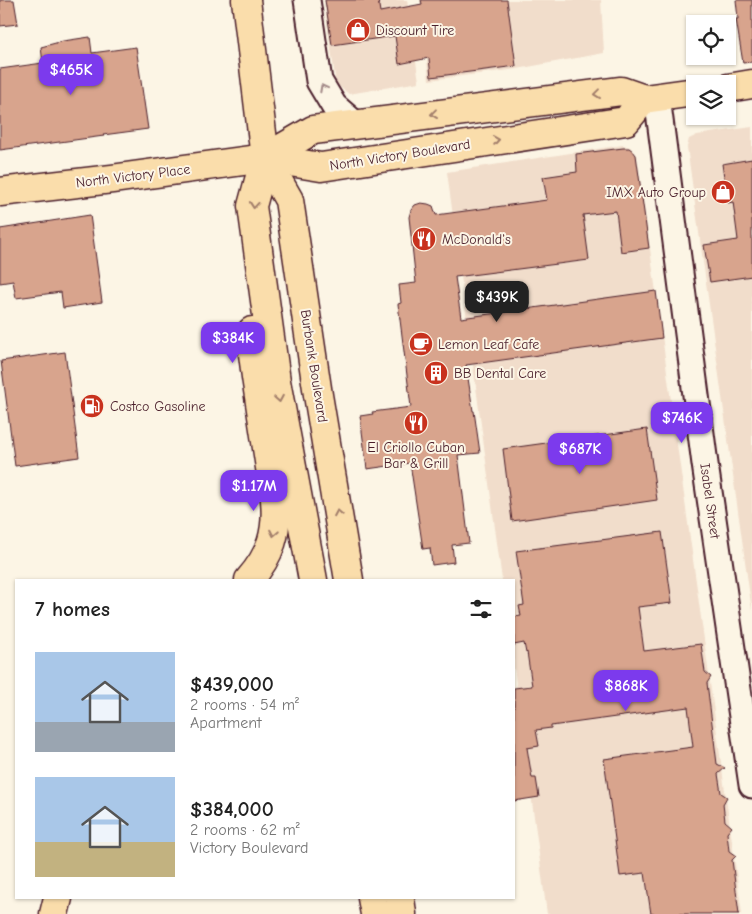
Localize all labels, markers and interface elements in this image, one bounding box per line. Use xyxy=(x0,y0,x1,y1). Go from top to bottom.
map controls xyxy=(686,15,736,125)
button: locate xyxy=(686,15,736,65)
shop icon: Discount Tire xyxy=(345,17,371,43)
place label: Discount Tire xyxy=(376,22,454,39)
pin: $465K xyxy=(36,54,106,96)
text: $465K xyxy=(49,61,93,79)
button: layers xyxy=(686,75,736,125)
one-way arrow xyxy=(320,84,330,93)
one-way arrow xyxy=(593,88,601,99)
one-way arrow xyxy=(430,108,438,119)
street label: North Victory Boulevard xyxy=(329,136,471,174)
one-way arrow xyxy=(492,136,501,146)
street label: North Victory Place xyxy=(75,161,191,191)
shop icon: IMX Auto Group xyxy=(710,179,736,205)
place label: IMX Auto Group xyxy=(606,184,706,201)
one-way arrow xyxy=(249,201,260,209)
restaurant icon: McDonald's xyxy=(411,226,437,252)
place label: McDonald's xyxy=(442,231,511,248)
pin: $439K xyxy=(462,280,532,323)
text: $439K xyxy=(476,288,518,306)
street label: Burbank Boulevard xyxy=(297,308,331,424)
pin: $384K xyxy=(198,322,268,364)
text: $384K xyxy=(212,329,254,347)
cafe icon: Lemon Leaf Cafe xyxy=(408,331,434,357)
place label: Lemon Leaf Cafe xyxy=(438,336,539,353)
building icon: BB Dental Care xyxy=(423,360,449,386)
place label: BB Dental Care xyxy=(454,365,546,382)
fuel station icon: Costco Gasoline xyxy=(79,393,105,419)
one-way arrow xyxy=(274,395,284,404)
place label: Costco Gasoline xyxy=(110,398,206,415)
pin: $746K xyxy=(647,402,717,444)
text: $746K xyxy=(662,409,702,427)
restaurant icon: El Criollo Cuban Bar & Grill xyxy=(403,410,429,436)
pin: $687K xyxy=(545,432,615,475)
place label: El Criollo Cuban Bar & Grill xyxy=(367,439,465,472)
text: $687K xyxy=(559,440,601,458)
street label: Isabel Street xyxy=(696,462,724,541)
pin: $1.17M xyxy=(213,470,295,512)
text: $1.17M xyxy=(231,477,277,495)
one-way arrow xyxy=(333,509,343,518)
one-way arrow xyxy=(269,528,279,537)
icon: filters xyxy=(467,595,495,623)
text: 7 homes xyxy=(35,597,110,621)
pin: $868K xyxy=(591,670,661,712)
icon: home xyxy=(75,672,135,732)
text: $439,000 xyxy=(190,672,274,696)
text: $868K xyxy=(604,677,648,695)
text: 2 rooms · 54 m² xyxy=(190,696,299,714)
text: Apartment xyxy=(190,714,262,732)
icon: home xyxy=(75,797,135,857)
text: $384,000 xyxy=(190,797,274,821)
text: 2 rooms · 62 m² xyxy=(190,821,300,839)
text: Victory Boulevard xyxy=(190,839,308,857)

